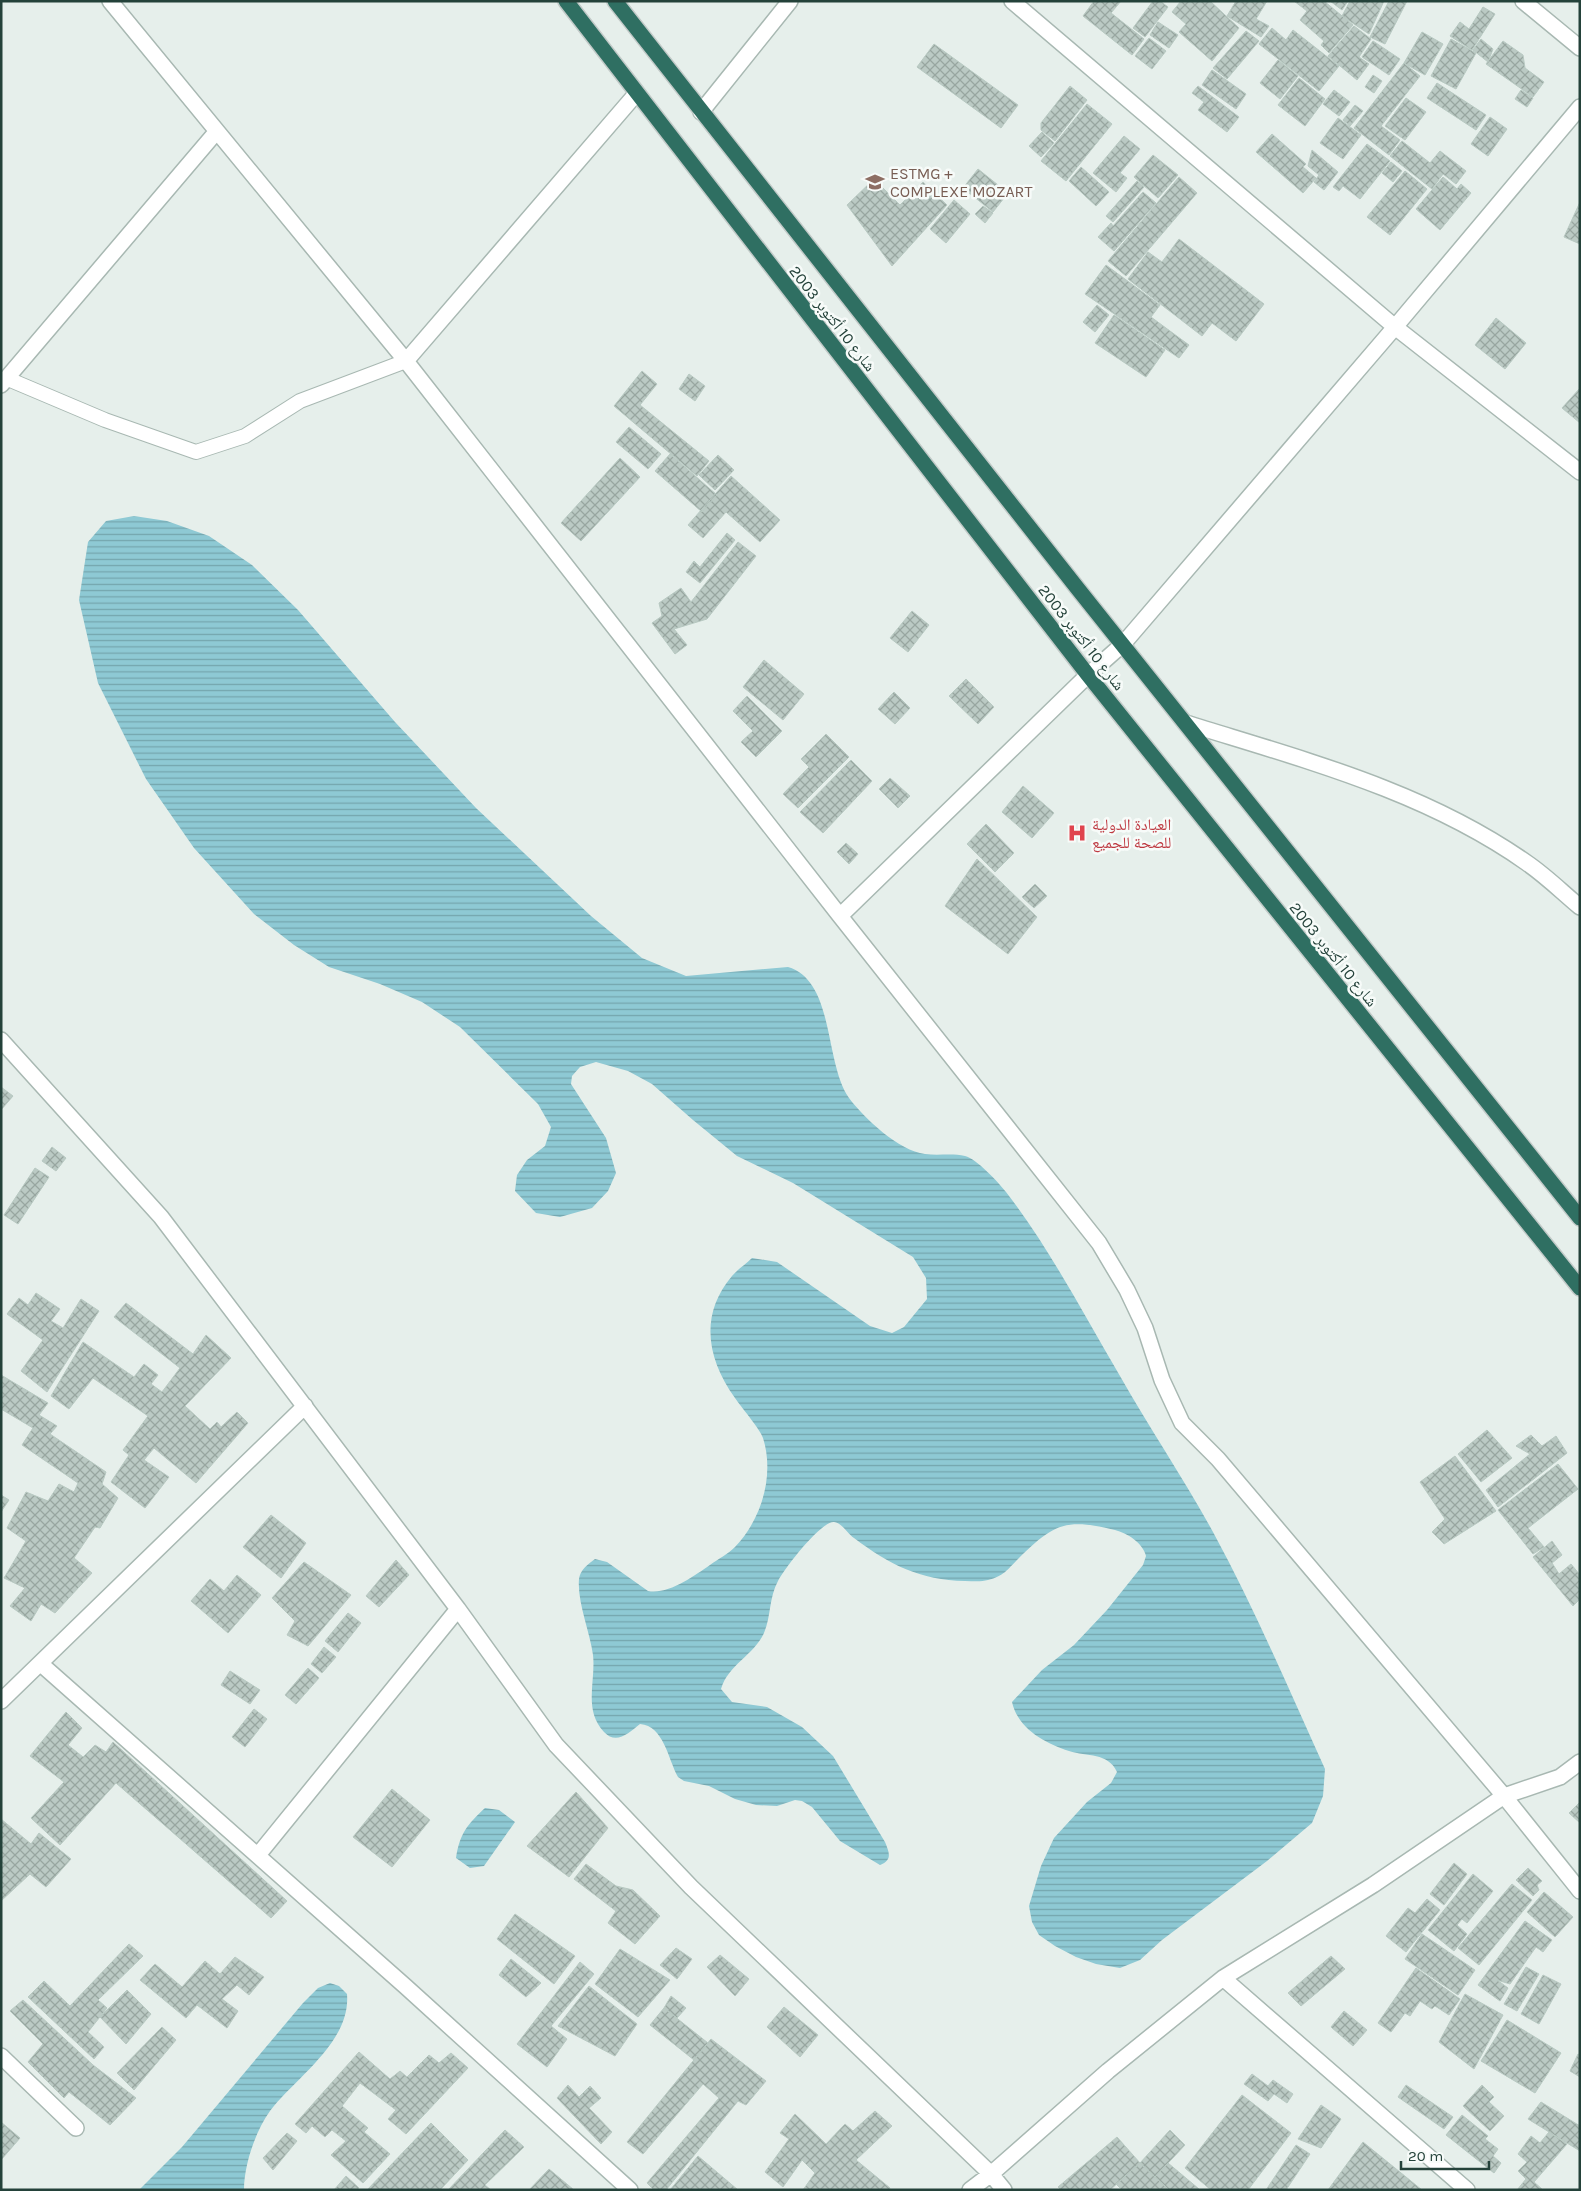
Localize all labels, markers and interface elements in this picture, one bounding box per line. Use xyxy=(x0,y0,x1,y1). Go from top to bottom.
place label: ESTMG + COMPLEXE MOZART xyxy=(890,164,1032,201)
school or university icon: ESTMG + COMPLEXE MOZART xyxy=(864,171,886,193)
street label: شارع 10 أكتوبر 2003 xyxy=(785,262,880,376)
street label: شارع 10 أكتوبر 2003 xyxy=(1034,581,1129,695)
place label: العيادة الدولية للصحة للجميع xyxy=(1092,815,1171,853)
hospital icon: العيادة الدولية للصحة للجميع xyxy=(1066,822,1088,844)
street label: شارع 10 أكتوبر 2003 xyxy=(1285,898,1382,1011)
scale bar xyxy=(1401,2138,1488,2170)
text: 20 m xyxy=(1408,2147,1443,2165)

